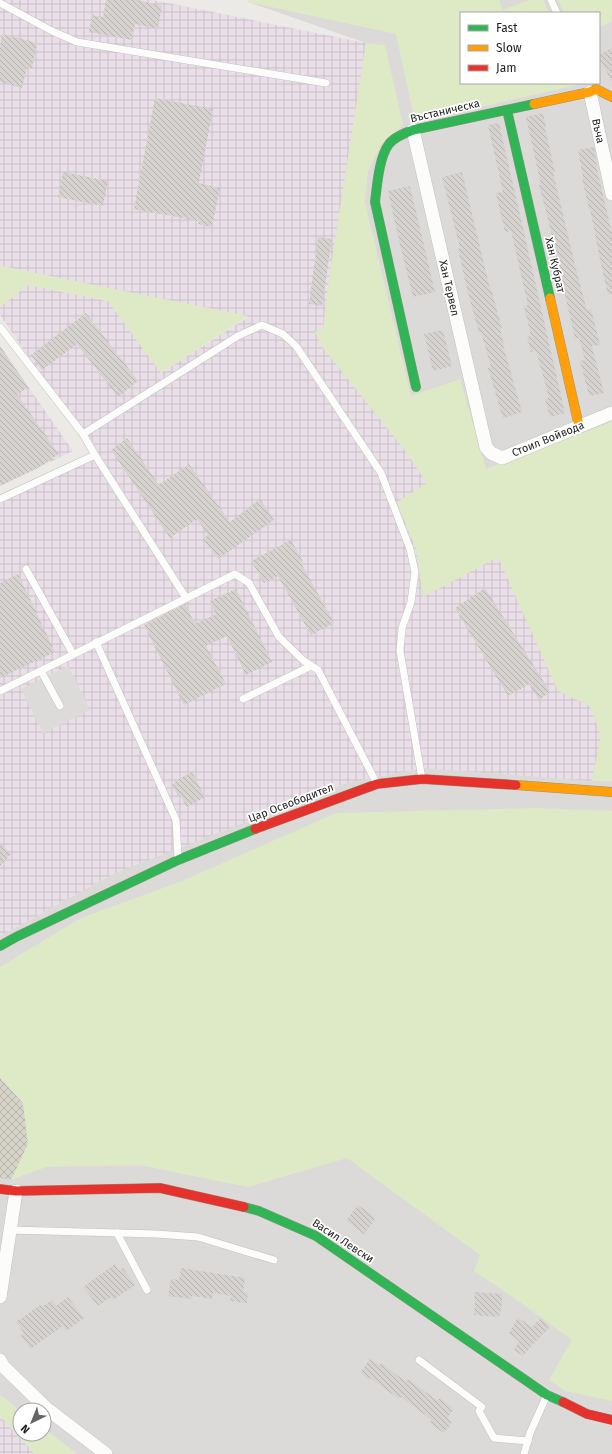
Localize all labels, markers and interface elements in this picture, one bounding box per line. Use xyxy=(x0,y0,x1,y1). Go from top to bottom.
legend xyxy=(460,12,600,84)
text: Fast xyxy=(496,21,518,35)
text: Slow xyxy=(496,41,522,55)
text: Jam xyxy=(496,61,516,75)
street label: Въстаническа xyxy=(409,97,481,125)
street label: Въча xyxy=(589,117,607,145)
street label: Хан Кубрат xyxy=(542,236,568,294)
street label: Хан Тервел xyxy=(436,259,462,317)
street label: Стоил Войвода xyxy=(510,419,586,459)
street label: Цар Освободител xyxy=(246,781,336,825)
street label: Васил Левски xyxy=(310,1216,376,1266)
north arrow xyxy=(12,1402,52,1442)
text: N xyxy=(18,1422,33,1436)

